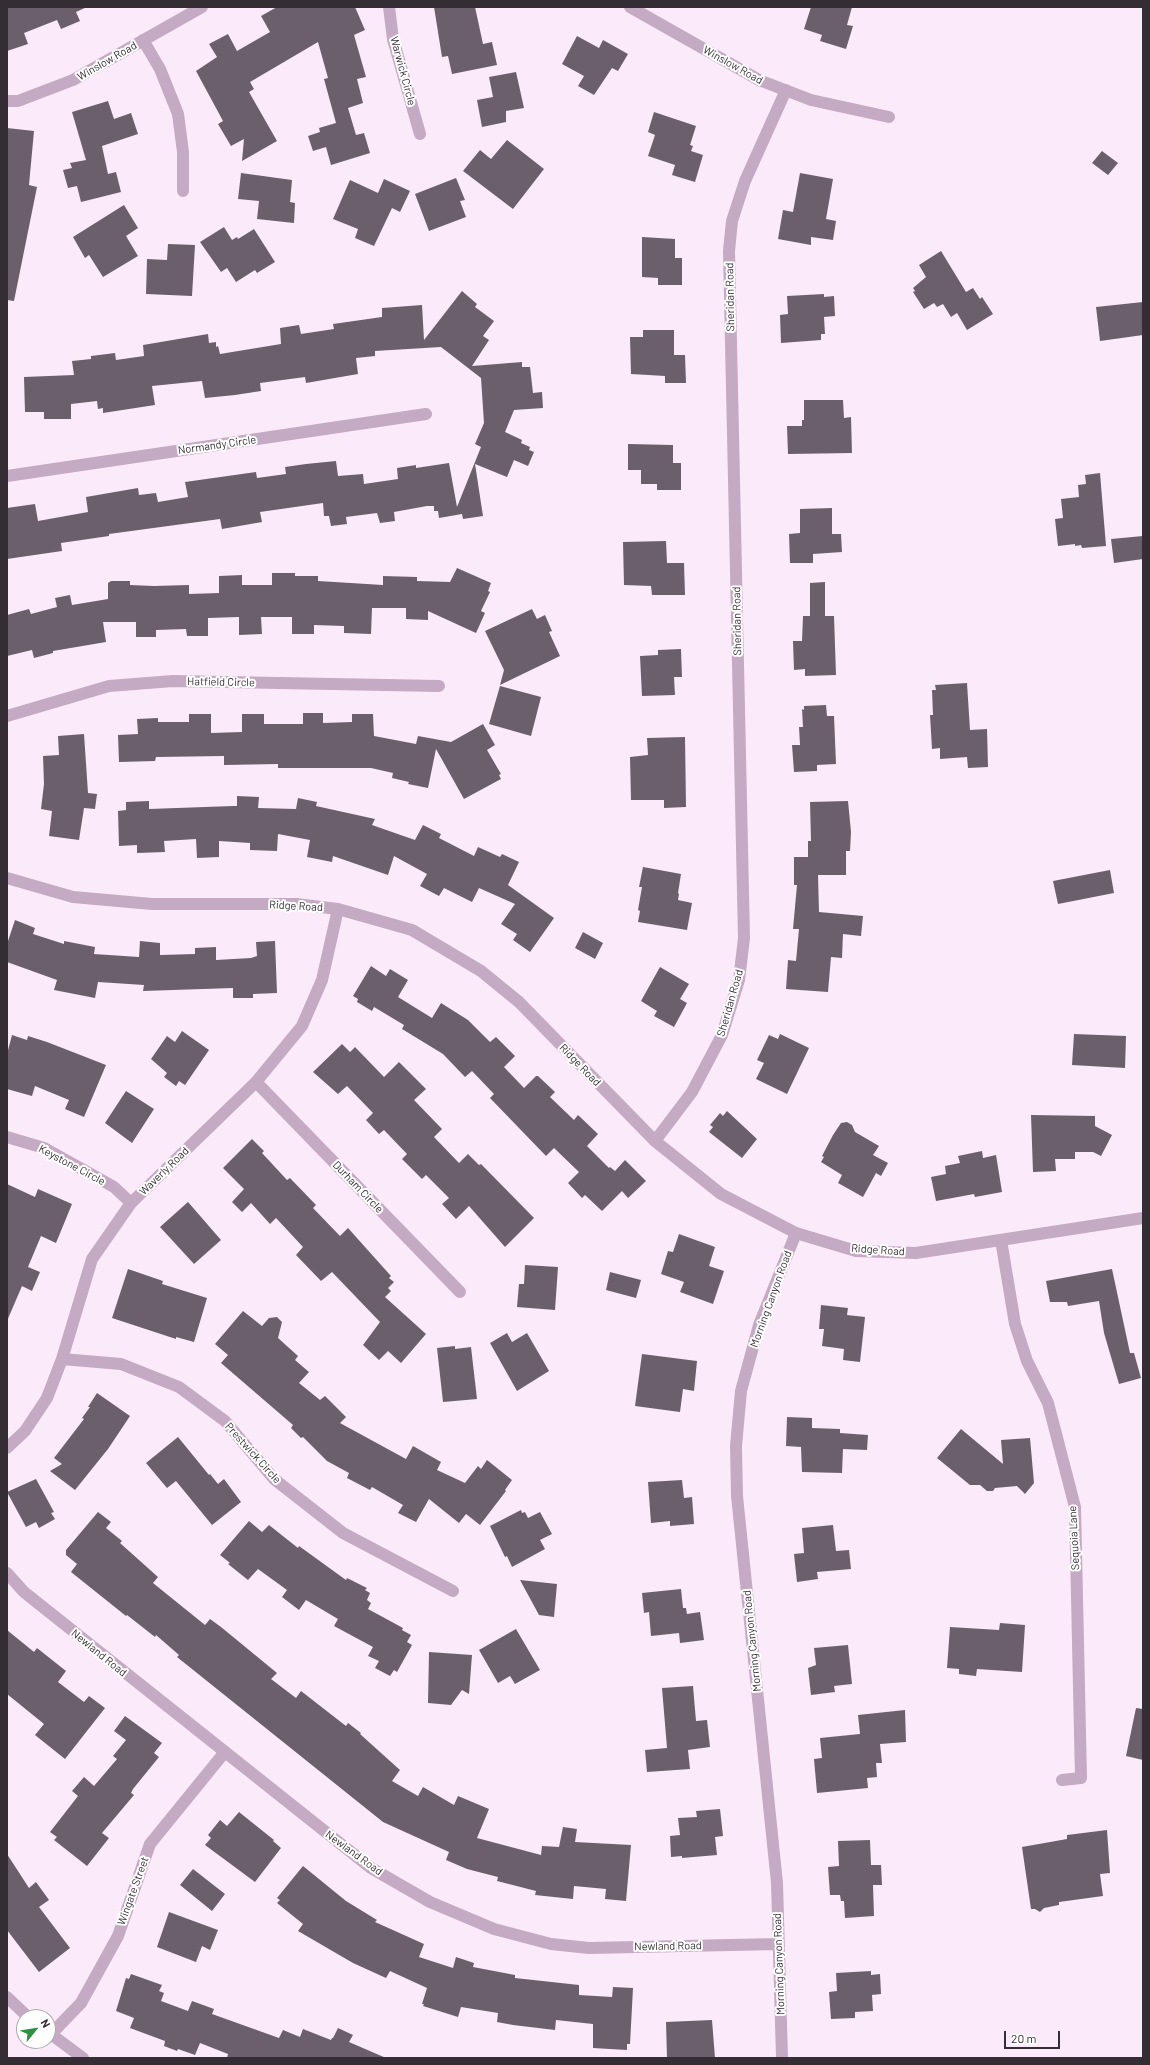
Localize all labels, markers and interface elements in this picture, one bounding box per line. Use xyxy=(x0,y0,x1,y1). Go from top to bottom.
street label: Warwick Circle xyxy=(387,35,419,107)
street label: Winslow Road xyxy=(75,39,139,83)
street label: Winslow Road xyxy=(701,43,765,87)
street label: Sheridan Road xyxy=(723,262,737,332)
street label: Normandy Circle xyxy=(177,433,257,457)
street label: Sheridan Road xyxy=(730,586,744,656)
street label: Hatfield Circle xyxy=(187,675,255,689)
street label: Ridge Road xyxy=(269,898,323,914)
street label: Sheridan Road xyxy=(714,968,746,1038)
street label: Ridge Road xyxy=(557,1041,603,1089)
street label: Keystone Circle xyxy=(36,1142,108,1188)
street label: Waverly Road xyxy=(136,1144,192,1198)
street label: Durham Circle xyxy=(330,1158,386,1216)
street label: Ridge Road xyxy=(851,1242,905,1258)
street label: Morning Canyon Road xyxy=(747,1249,795,1349)
street label: Prestwick Circle xyxy=(222,1420,284,1486)
street label: Sequoia Lane xyxy=(1066,1505,1082,1571)
street label: Morning Canyon Road xyxy=(740,1590,764,1692)
street label: Newland Road xyxy=(69,1627,129,1679)
street label: Newland Road xyxy=(323,1828,385,1878)
street label: Wingate Street xyxy=(115,1855,151,1927)
street label: Morning Canyon Road xyxy=(771,1913,787,2015)
street label: Newland Road xyxy=(634,1939,702,1953)
north arrow xyxy=(16,2009,56,2049)
text: N xyxy=(38,2017,53,2030)
scale bar xyxy=(1006,2023,1062,2049)
text: 20 m xyxy=(1011,2031,1037,2045)

